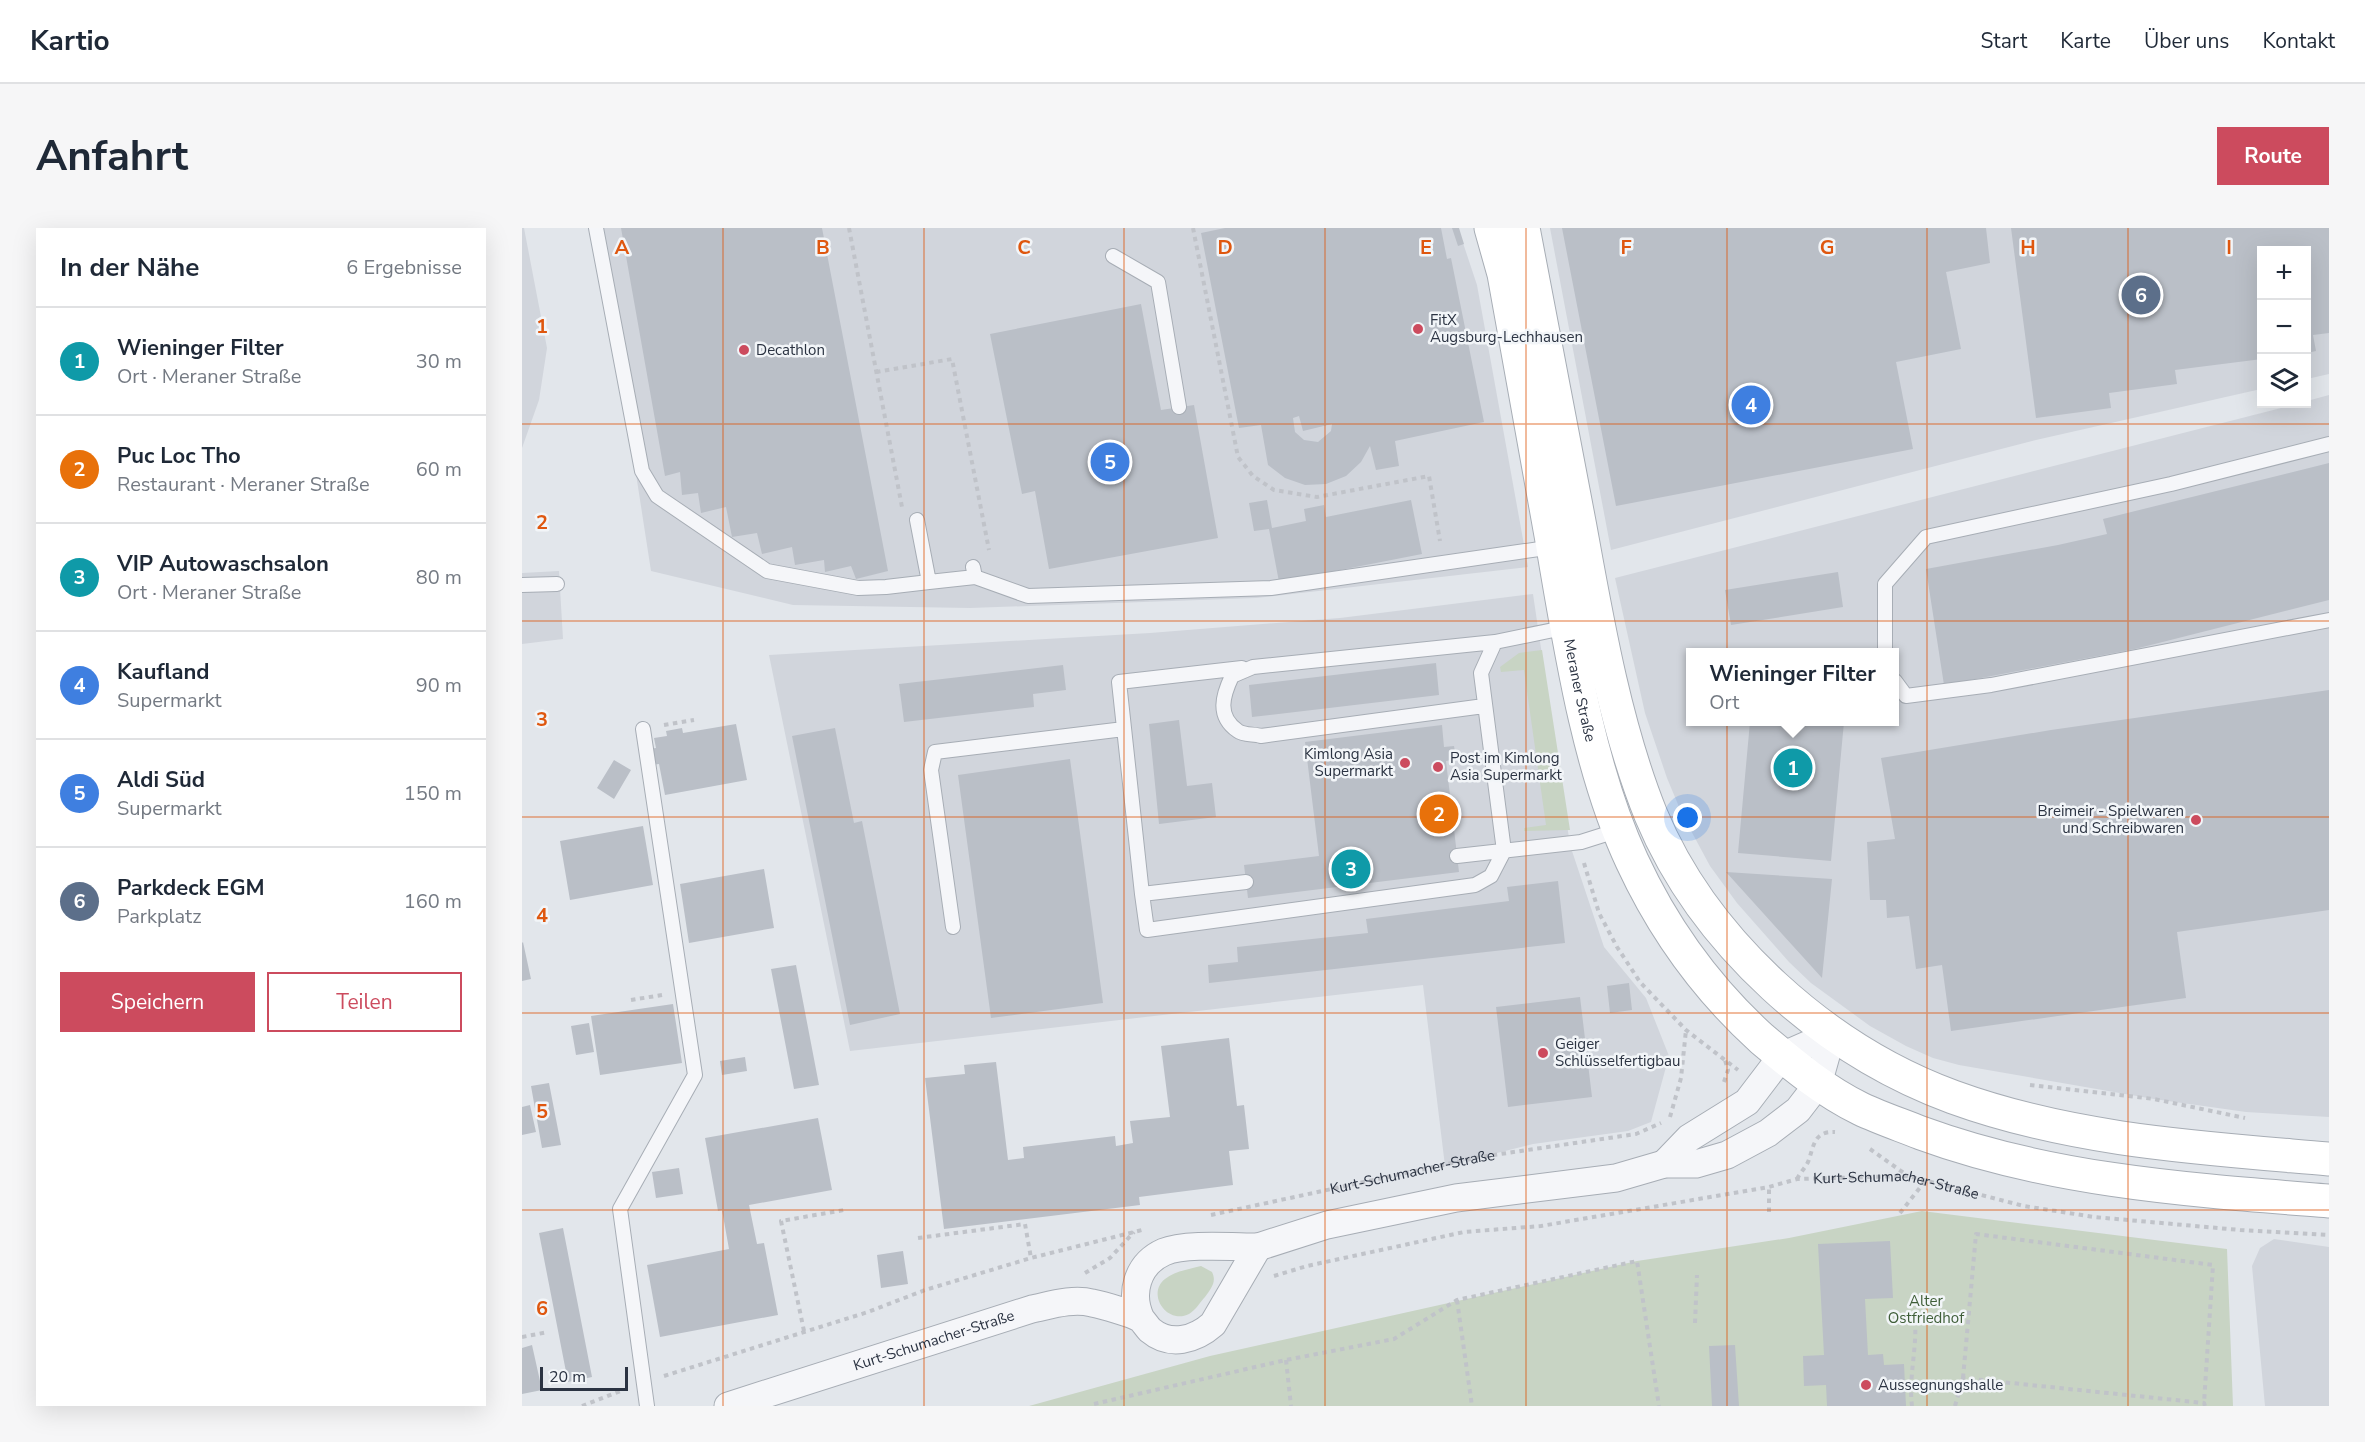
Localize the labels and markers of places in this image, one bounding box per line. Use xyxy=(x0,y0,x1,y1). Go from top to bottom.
pin: 6 xyxy=(2122,272,2160,318)
place label: FitX Augsburg-Lechhausen xyxy=(1430,310,1583,347)
marker: FitX Augsburg-Lechhausen xyxy=(1411,322,1425,336)
place label: Decathlon xyxy=(756,340,825,360)
marker: Decathlon xyxy=(737,343,751,357)
pin: 4 xyxy=(1732,382,1770,428)
pin: 5 xyxy=(1090,440,1130,484)
place label: Kimlong Asia Supermarkt xyxy=(1304,744,1394,781)
pin: 1 xyxy=(1774,746,1812,790)
place label: Post im Kimlong Asia Supermarkt xyxy=(1450,748,1563,785)
marker: Kimlong Asia Supermarkt xyxy=(1398,756,1412,770)
marker: Post im Kimlong Asia Supermarkt xyxy=(1431,760,1445,774)
pin: 2 xyxy=(1420,792,1458,836)
place label: Breimeir - Spielwaren und Schreibwaren xyxy=(2037,801,2184,838)
marker: Breimeir - Spielwaren und Schreibwaren xyxy=(2189,813,2203,827)
pin: 3 xyxy=(1332,846,1370,892)
place label: Geiger Schlüsselfertigbau xyxy=(1555,1034,1680,1071)
marker: Geiger Schlüsselfertigbau xyxy=(1536,1046,1550,1060)
place label: Aussegnungshalle xyxy=(1878,1375,2003,1395)
marker: Aussegnungshalle xyxy=(1859,1378,1873,1392)

